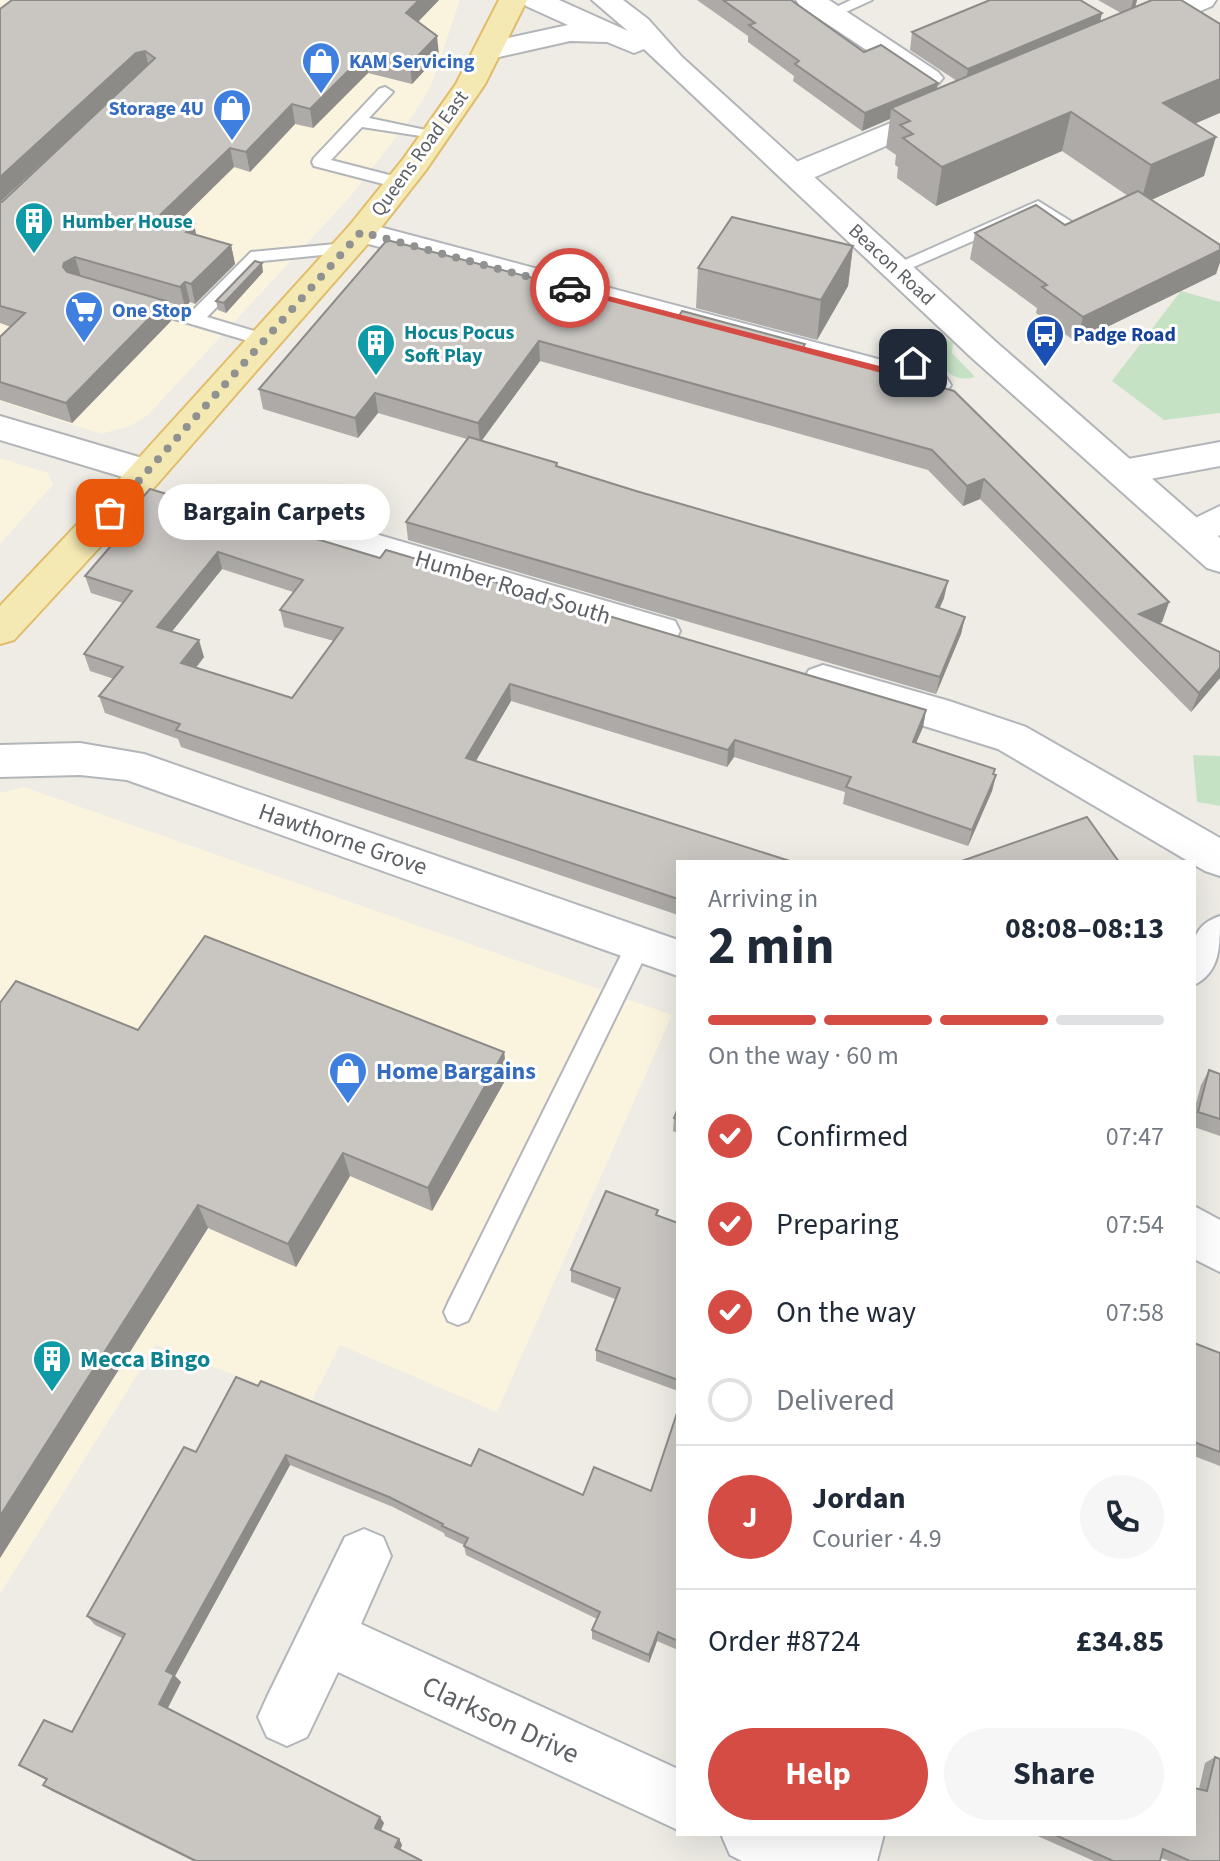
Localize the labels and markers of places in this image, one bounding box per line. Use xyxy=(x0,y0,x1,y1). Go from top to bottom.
shop icon: KAM Servicing xyxy=(300,40,342,95)
place label: KAM Servicing xyxy=(349,48,475,76)
shop icon: Storage 4U xyxy=(211,87,253,142)
place label: Storage 4U xyxy=(109,95,204,123)
building icon: Humber House xyxy=(13,200,55,255)
place label: Humber House xyxy=(62,208,193,236)
supermarket icon: One Stop xyxy=(63,289,105,344)
place label: One Stop xyxy=(112,297,192,325)
bus stop icon: Padge Road xyxy=(1024,313,1066,368)
place label: Hocus Pocus Soft Play xyxy=(404,319,514,370)
place label: Padge Road xyxy=(1073,321,1176,349)
building icon: Hocus Pocus Soft Play xyxy=(355,322,397,377)
pin xyxy=(879,329,947,397)
pin xyxy=(76,479,144,547)
callout: Bargain Carpets xyxy=(158,485,390,541)
shop icon: Home Bargains xyxy=(327,1050,369,1105)
place label: Home Bargains xyxy=(376,1054,536,1089)
building icon: Mecca Bingo xyxy=(31,1338,73,1393)
place label: Mecca Bingo xyxy=(80,1342,210,1377)

